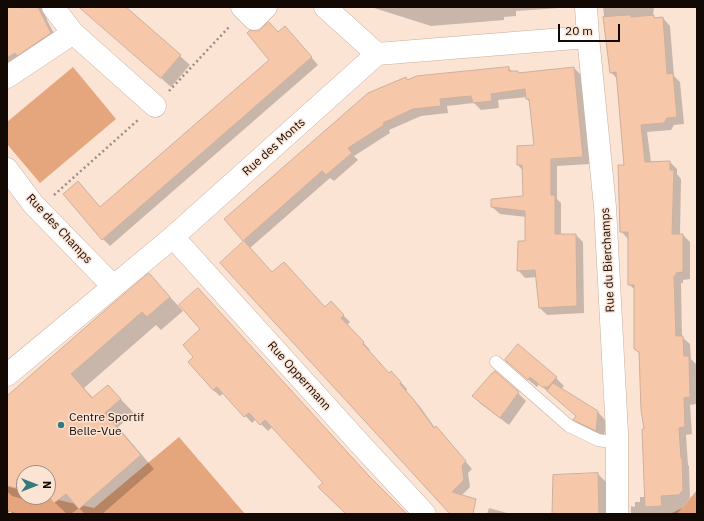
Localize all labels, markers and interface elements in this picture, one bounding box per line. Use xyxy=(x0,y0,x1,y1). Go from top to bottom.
scale bar xyxy=(560,16,622,42)
text: 20 m xyxy=(565,23,593,38)
street label: Rue des Monts xyxy=(240,115,308,179)
street label: Rue des Champs xyxy=(23,191,95,267)
street label: Rue du Bierchamps xyxy=(598,207,618,313)
street label: Rue Oppermann xyxy=(264,339,334,413)
place label: Centre Sportif Belle-Vue xyxy=(69,411,144,439)
marker: Centre Sportif Belle-Vue xyxy=(56,420,66,430)
north arrow xyxy=(16,465,56,505)
text: N xyxy=(40,481,54,489)

